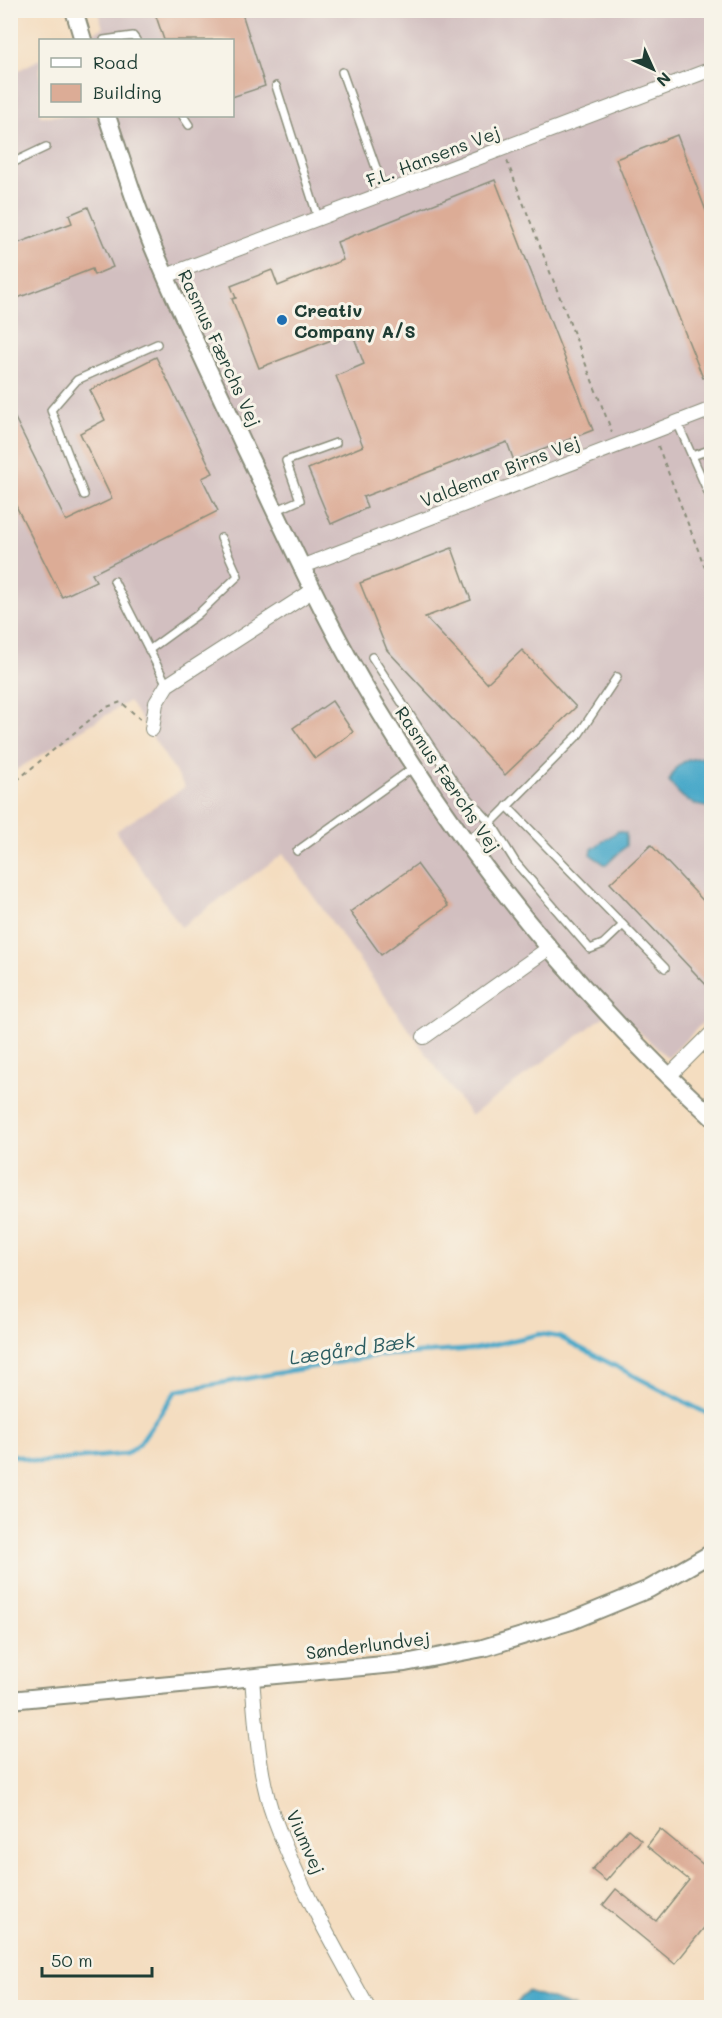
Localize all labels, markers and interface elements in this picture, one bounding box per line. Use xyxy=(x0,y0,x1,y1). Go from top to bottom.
legend xyxy=(39,39,234,117)
north arrow xyxy=(623,39,683,99)
text: Road xyxy=(93,50,138,74)
text: N xyxy=(652,68,676,92)
text: Building xyxy=(93,80,161,104)
street label: F.L. Hansens Vej xyxy=(363,119,503,193)
street label: Rasmus Færchs Vej xyxy=(173,265,267,431)
place label: Creativ Company A/S xyxy=(294,298,416,343)
marker: Creativ Company A/S xyxy=(275,313,289,327)
street label: Valdemar Birns Vej xyxy=(417,429,583,513)
street label: Rasmus Færchs Vej xyxy=(390,701,506,857)
water label: Lægård Bæk xyxy=(287,1326,417,1370)
street label: Sønderlundvej xyxy=(305,1625,431,1665)
street label: Viumvej xyxy=(281,1806,331,1878)
scale bar xyxy=(42,1940,152,1978)
text: 50 m xyxy=(51,1948,93,1972)

